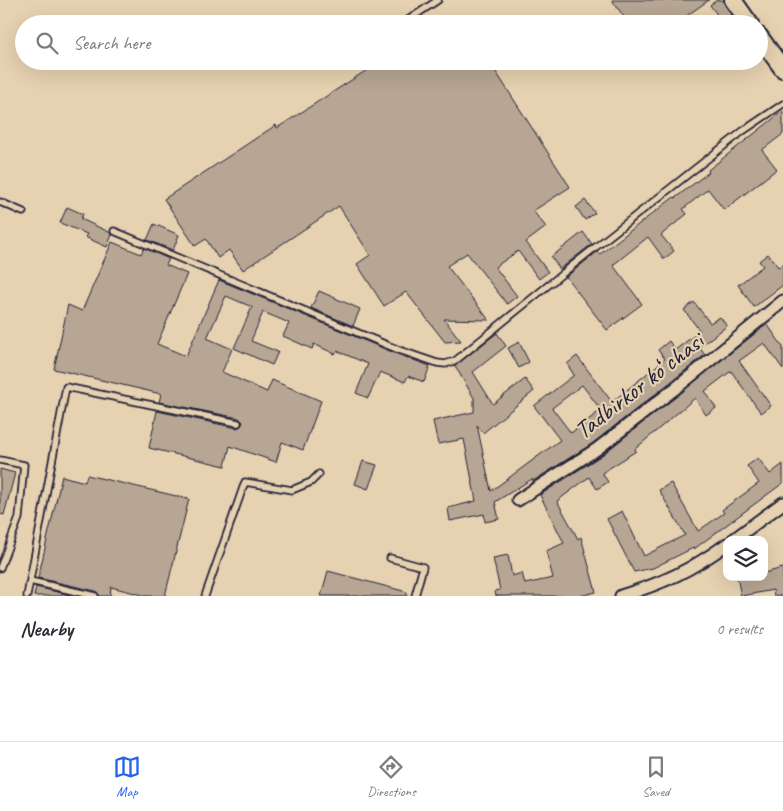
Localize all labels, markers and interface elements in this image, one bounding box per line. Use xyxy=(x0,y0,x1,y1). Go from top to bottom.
search box xyxy=(15,15,768,70)
icon: search xyxy=(33,29,61,57)
text: Search here xyxy=(73,31,150,55)
street label: Tadbirkor koʻchasi xyxy=(568,324,713,446)
map controls xyxy=(723,536,768,581)
button: layers xyxy=(723,536,768,581)
text: Nearby xyxy=(20,616,73,642)
text: 0 results xyxy=(716,619,763,639)
tab: Map xyxy=(113,753,141,800)
tab: Directions xyxy=(367,753,416,800)
tab: Saved xyxy=(642,753,670,800)

